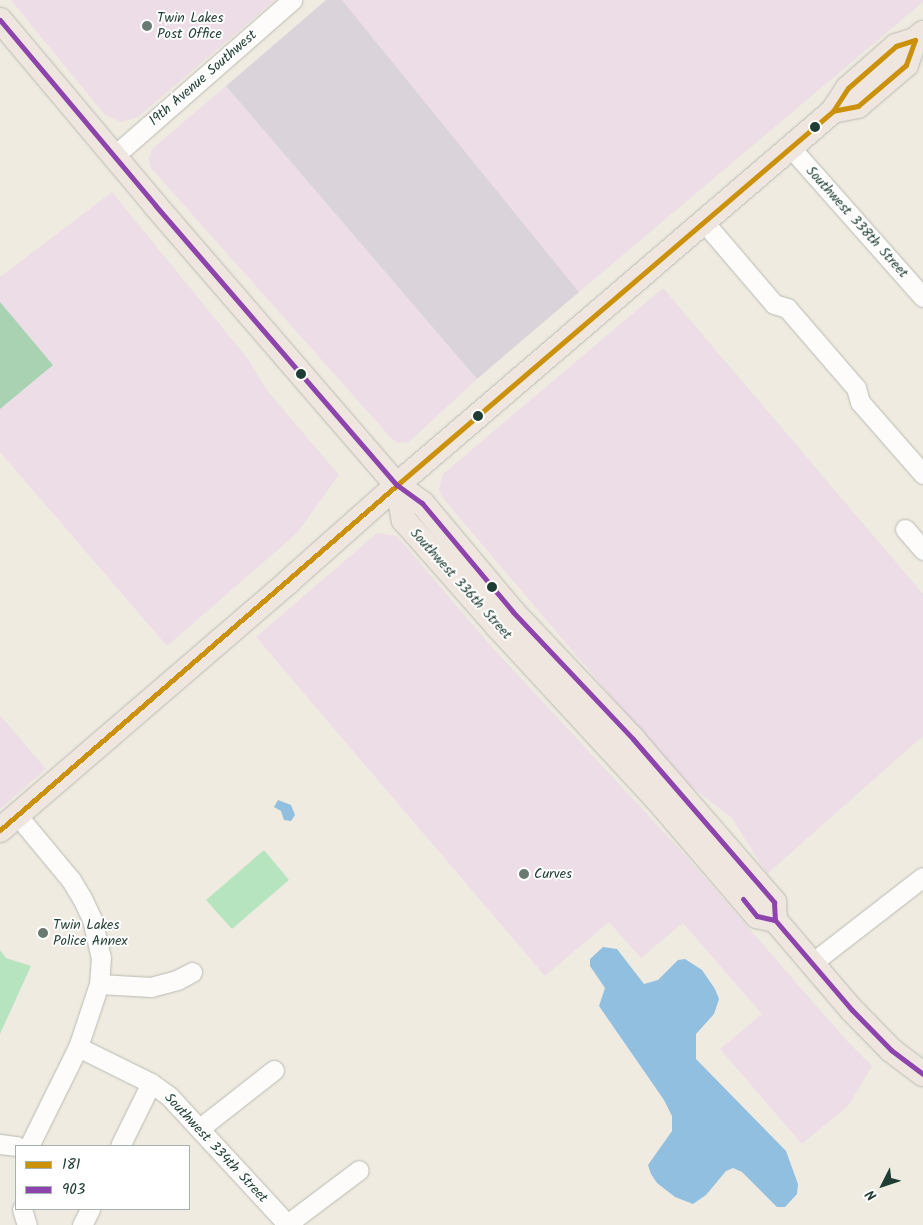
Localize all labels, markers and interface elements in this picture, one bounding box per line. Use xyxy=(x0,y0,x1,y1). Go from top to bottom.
place label: Twin Lakes Post Office xyxy=(157,10,223,42)
marker: Twin Lakes Post Office xyxy=(141,20,153,32)
street label: 19th Avenue Southwest xyxy=(146,27,260,129)
unlabelled marker xyxy=(810,122,820,132)
street label: Southwest 338th Street xyxy=(802,163,912,281)
unlabelled marker xyxy=(296,369,306,379)
unlabelled marker xyxy=(473,411,483,421)
street label: Southwest 336th Street xyxy=(407,525,515,643)
unlabelled marker xyxy=(487,582,497,592)
place label: Curves xyxy=(534,866,572,882)
marker: Curves xyxy=(518,868,530,880)
place label: Twin Lakes Police Annex xyxy=(53,917,128,950)
marker: Twin Lakes Police Annex xyxy=(37,927,49,939)
street label: Southwest 334th Street xyxy=(161,1090,271,1206)
legend xyxy=(15,1145,190,1210)
text: 181 xyxy=(62,1153,80,1177)
north arrow xyxy=(858,1160,908,1210)
text: 903 xyxy=(62,1178,85,1202)
text: N xyxy=(860,1184,883,1205)

